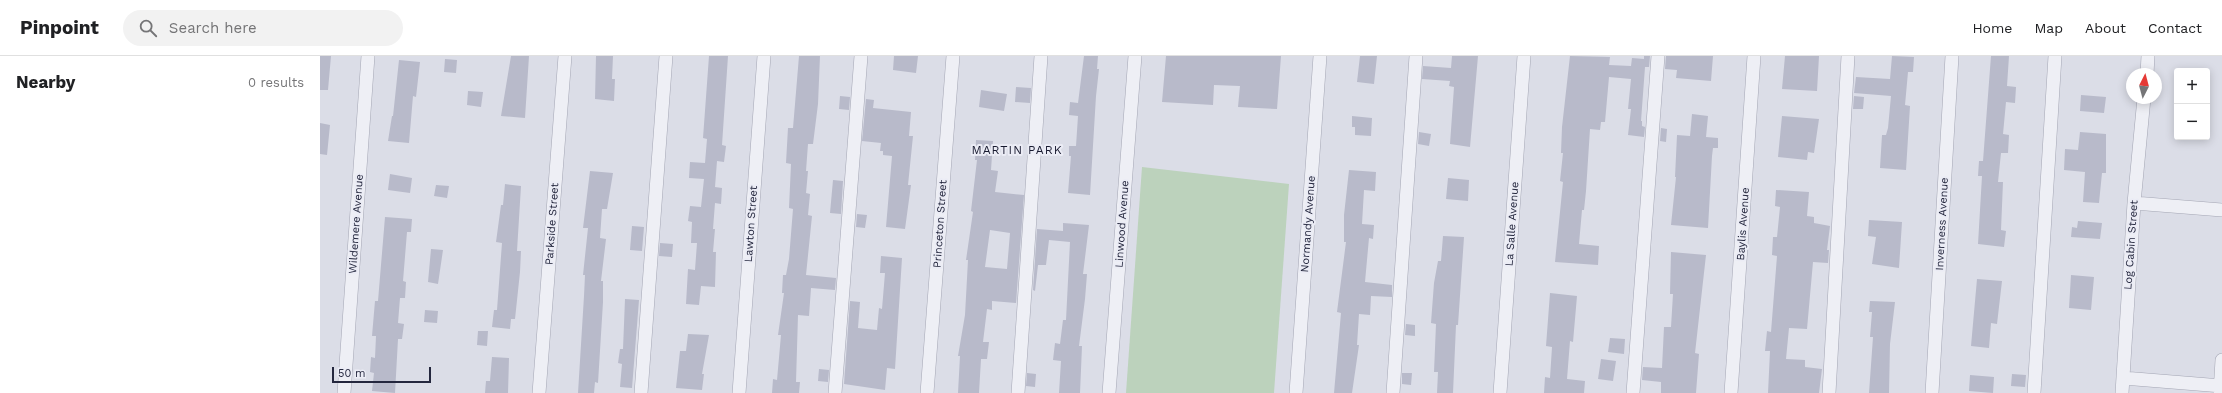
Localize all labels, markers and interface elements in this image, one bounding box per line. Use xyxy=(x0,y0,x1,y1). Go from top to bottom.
search box xyxy=(123,10,403,46)
text: Pinpoint xyxy=(20,16,99,39)
icon: search xyxy=(137,17,159,39)
text: Search here xyxy=(169,19,257,37)
text: Home xyxy=(1972,20,2012,36)
text: Map xyxy=(2034,20,2063,36)
text: About xyxy=(2085,20,2126,36)
text: Contact xyxy=(2148,20,2202,36)
north arrow xyxy=(2126,68,2162,104)
map controls xyxy=(2174,68,2210,140)
button: + xyxy=(2174,68,2210,104)
text: Nearby xyxy=(16,72,75,92)
text: 0 results xyxy=(248,75,304,90)
button: − xyxy=(2174,104,2210,140)
district label: MARTIN PARK xyxy=(971,143,1063,157)
street label: Wildemere Avenue xyxy=(346,174,366,274)
street label: Normandy Avenue xyxy=(1298,175,1318,273)
street label: Inverness Avenue xyxy=(1933,177,1951,271)
street label: Princeton Street xyxy=(930,179,950,268)
street label: Linwood Avenue xyxy=(1112,180,1132,268)
street label: La Salle Avenue xyxy=(1503,181,1521,267)
street label: Parkside Street xyxy=(543,182,561,266)
street label: Lawton Street xyxy=(742,185,760,263)
street label: Baylis Avenue xyxy=(1734,187,1752,261)
street label: Log Cabin Street xyxy=(2121,199,2141,290)
scale bar xyxy=(332,365,431,384)
text: 50 m xyxy=(338,367,365,380)

